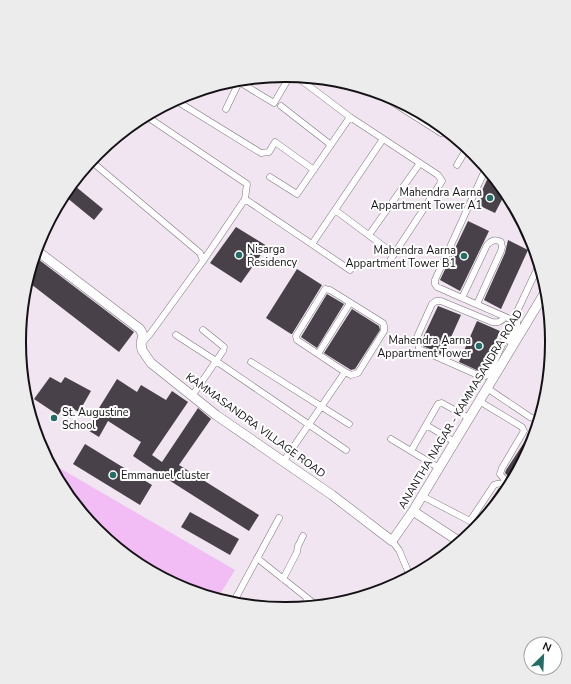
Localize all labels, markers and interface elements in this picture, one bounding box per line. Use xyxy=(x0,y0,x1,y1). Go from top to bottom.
place label: Mahendra Aarna Appartment Tower A1 xyxy=(371,185,482,213)
marker: Mahendra Aarna Appartment Tower A1 xyxy=(485,193,495,203)
place label: Nisarga Residency xyxy=(247,242,298,270)
place label: Mahendra Aarna Appartment Tower B1 xyxy=(345,243,456,271)
marker: Nisarga Residency xyxy=(234,250,244,260)
marker: Mahendra Aarna Appartment Tower B1 xyxy=(459,251,469,261)
street label: ANANTHA NAGAR - KAMMASANDRA ROAD xyxy=(395,307,526,512)
place label: Mahendra Aarna Appartment Tower xyxy=(377,333,471,361)
marker: Mahendra Aarna Appartment Tower xyxy=(474,341,484,351)
street label: KAMMASANDRA VILLAGE ROAD xyxy=(183,370,329,481)
place label: St. Augustine School xyxy=(62,405,129,433)
marker: St. Augustine School xyxy=(49,413,59,423)
place label: Emmanuel cluster xyxy=(121,468,210,483)
marker: Emmanuel cluster xyxy=(108,470,118,480)
north arrow xyxy=(523,636,563,676)
text: N xyxy=(540,639,554,656)

